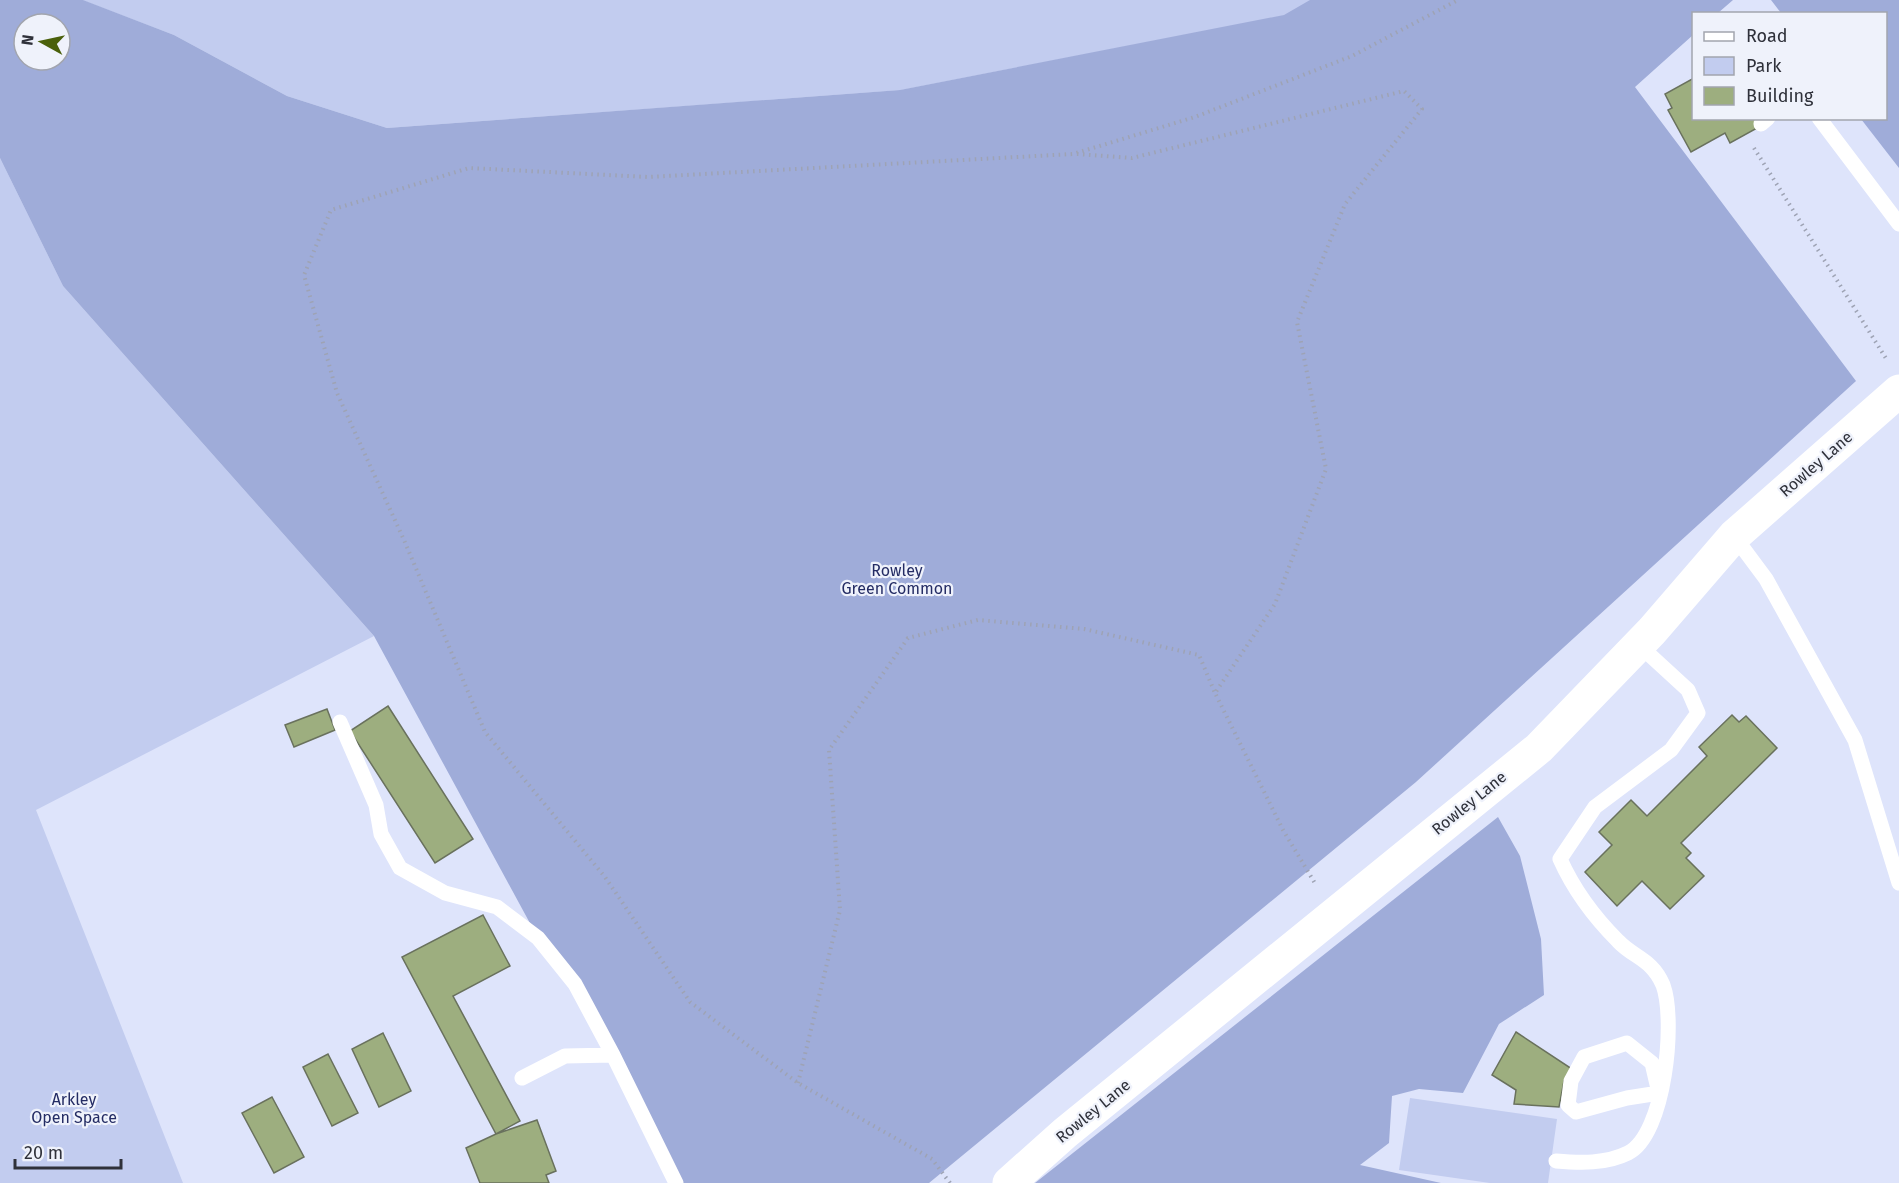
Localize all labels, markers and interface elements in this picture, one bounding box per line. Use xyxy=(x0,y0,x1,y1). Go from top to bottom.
north arrow xyxy=(12,12,72,72)
legend xyxy=(1692,12,1887,120)
text: Road xyxy=(1746,25,1788,47)
text: N xyxy=(17,33,38,47)
text: Park xyxy=(1746,55,1782,77)
text: Building xyxy=(1746,85,1814,107)
street label: Rowley Lane xyxy=(1776,427,1856,501)
park label: Rowley Green Common xyxy=(842,561,952,598)
street label: Rowley Lane xyxy=(1428,767,1510,839)
street label: Rowley Lane xyxy=(1052,1075,1134,1147)
park label: Arkley Open Space xyxy=(31,1090,117,1127)
scale bar xyxy=(15,1132,122,1170)
text: 20 m xyxy=(24,1142,63,1164)

